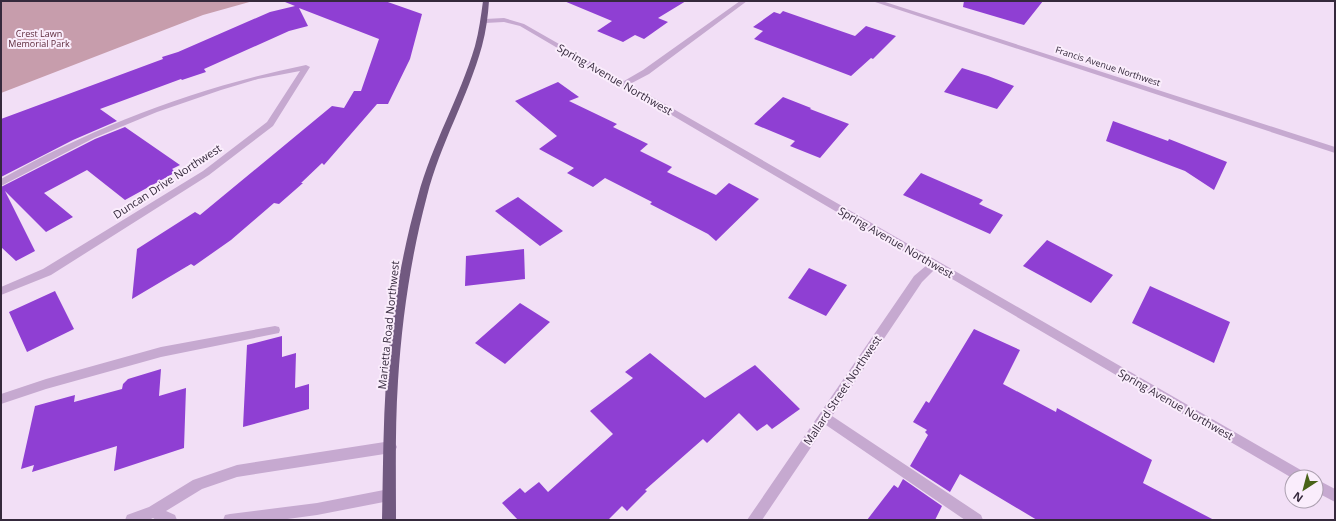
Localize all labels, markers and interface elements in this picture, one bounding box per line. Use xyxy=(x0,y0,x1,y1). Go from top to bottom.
park label: Crest Lawn Memorial Park xyxy=(8,27,70,50)
street label: Spring Avenue Northwest xyxy=(555,40,675,118)
street label: Francis Avenue Northwest xyxy=(1054,43,1162,89)
street label: Duncan Drive Northwest xyxy=(110,140,224,222)
street label: Spring Avenue Northwest xyxy=(836,203,956,281)
street label: Marietta Road Northwest xyxy=(374,260,402,390)
street label: Mallard Street Northwest xyxy=(800,332,884,448)
street label: Spring Avenue Northwest xyxy=(1116,365,1236,443)
north arrow xyxy=(1284,469,1324,509)
text: N xyxy=(1290,489,1306,506)

